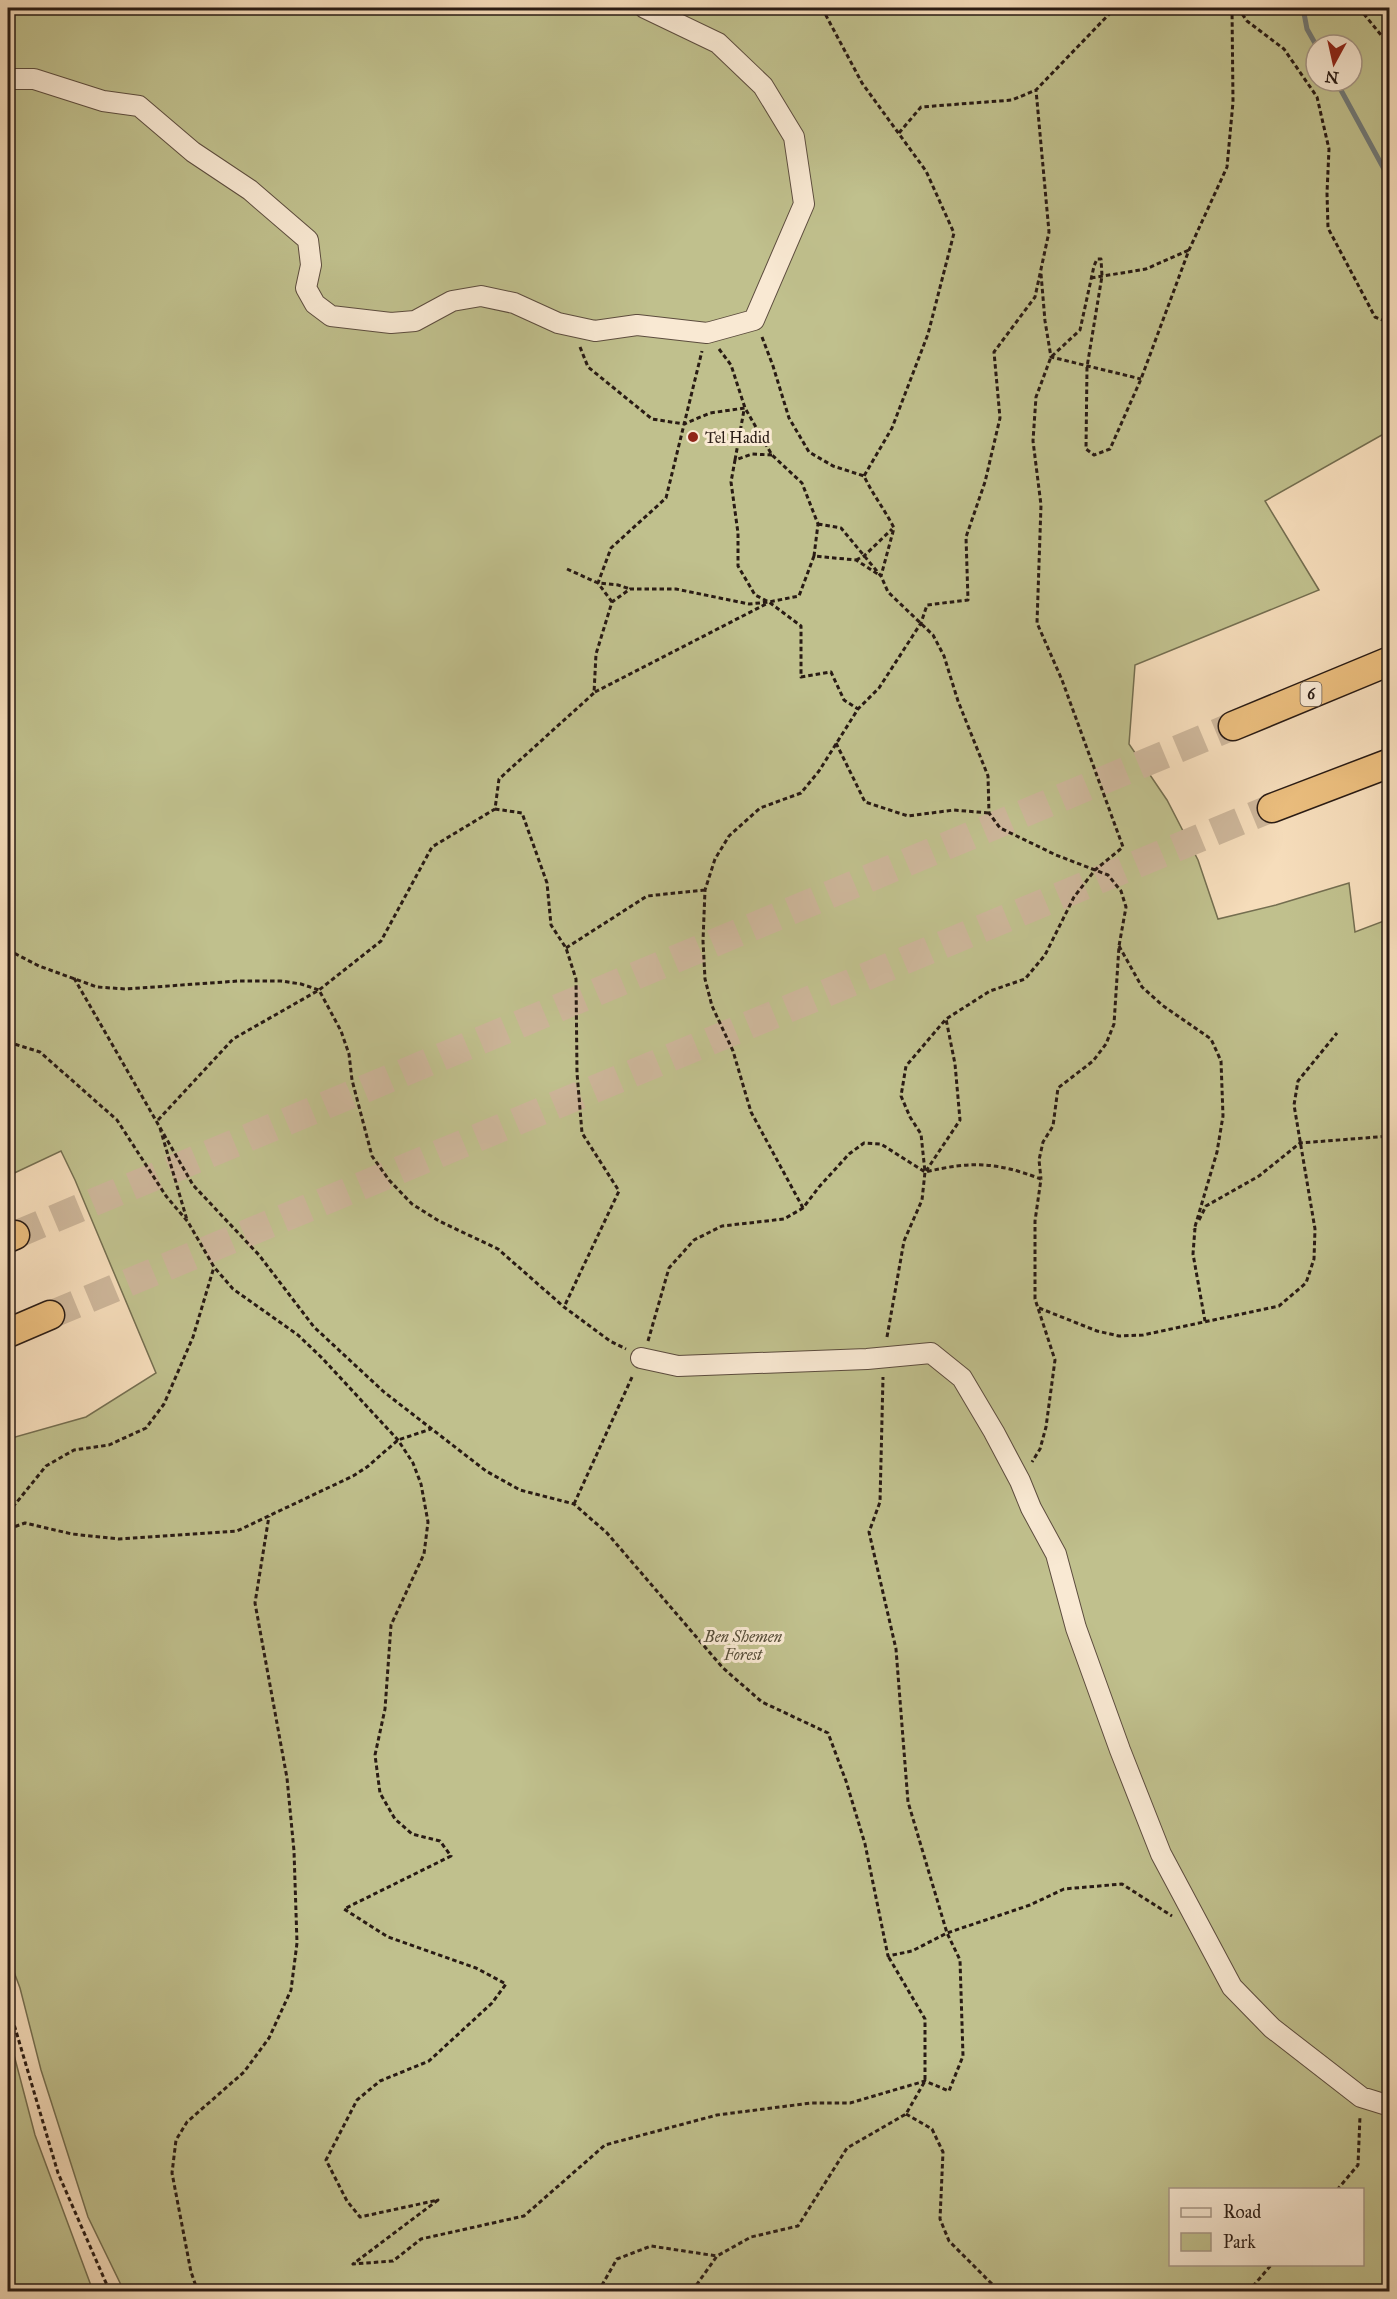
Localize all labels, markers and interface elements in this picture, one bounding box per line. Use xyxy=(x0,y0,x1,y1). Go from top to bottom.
north arrow xyxy=(1304,33,1364,93)
text: N xyxy=(1324,67,1340,88)
place label: Tel Hadid xyxy=(705,428,770,447)
marker: Tel Hadid xyxy=(686,430,700,444)
road number: 6 xyxy=(1300,682,1322,706)
park label: Ben Shemen Forest xyxy=(703,1627,783,1664)
legend xyxy=(1169,2188,1364,2266)
text: Road xyxy=(1223,2201,1261,2223)
text: Park xyxy=(1223,2231,1256,2253)

